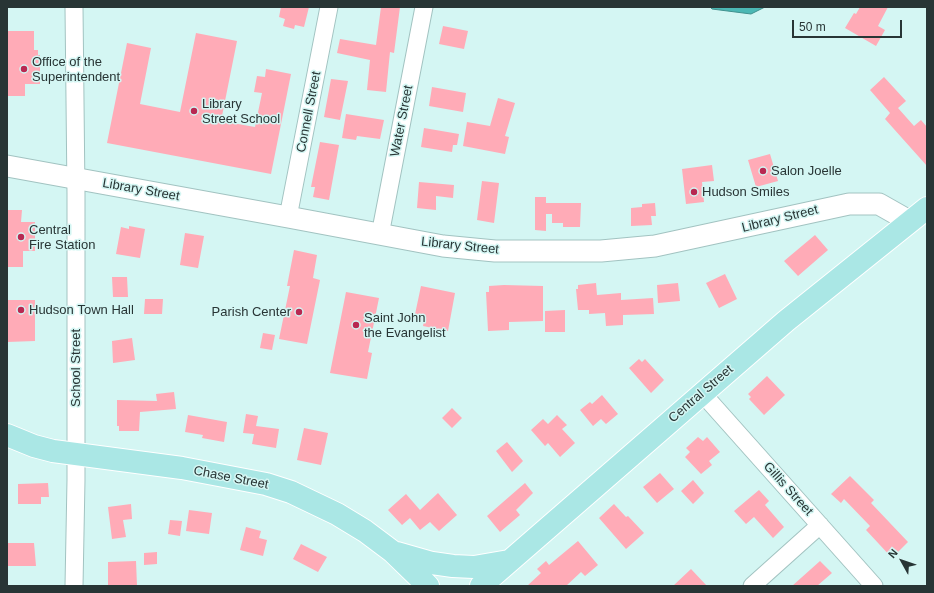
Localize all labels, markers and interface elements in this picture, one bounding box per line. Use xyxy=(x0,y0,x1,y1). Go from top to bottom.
scale bar xyxy=(794,12,904,38)
text: 50 m xyxy=(799,20,826,34)
place label: Office of the Superintendent xyxy=(32,54,120,85)
marker: Office of the Superintendent xyxy=(19,64,29,74)
street label: Connell Street xyxy=(293,70,325,154)
street label: Water Street xyxy=(387,84,417,158)
place label: Library Street School xyxy=(202,96,280,127)
marker: Library Street School xyxy=(189,106,199,116)
place label: Salon Joelle xyxy=(771,163,842,179)
marker: Salon Joelle xyxy=(758,166,768,176)
street label: Library Street xyxy=(101,176,181,204)
place label: Hudson Smiles xyxy=(702,184,789,200)
marker: Hudson Smiles xyxy=(689,187,699,197)
street label: Library Street xyxy=(740,202,820,236)
place label: Central Fire Station xyxy=(29,222,95,253)
marker: Central Fire Station xyxy=(16,232,26,242)
street label: Library Street xyxy=(420,234,500,258)
place label: Hudson Town Hall xyxy=(29,302,134,318)
place label: Parish Center xyxy=(212,304,291,320)
marker: Hudson Town Hall xyxy=(16,305,26,315)
marker: Parish Center xyxy=(294,307,304,317)
place label: Saint John the Evangelist xyxy=(364,310,446,341)
marker: Saint John the Evangelist xyxy=(351,320,361,330)
street label: School Street xyxy=(68,329,84,407)
street label: Central Street xyxy=(666,362,736,426)
street label: Gillis Street xyxy=(760,459,816,519)
street label: Chase Street xyxy=(192,463,270,493)
north arrow xyxy=(882,541,922,581)
text: N xyxy=(886,546,900,560)

